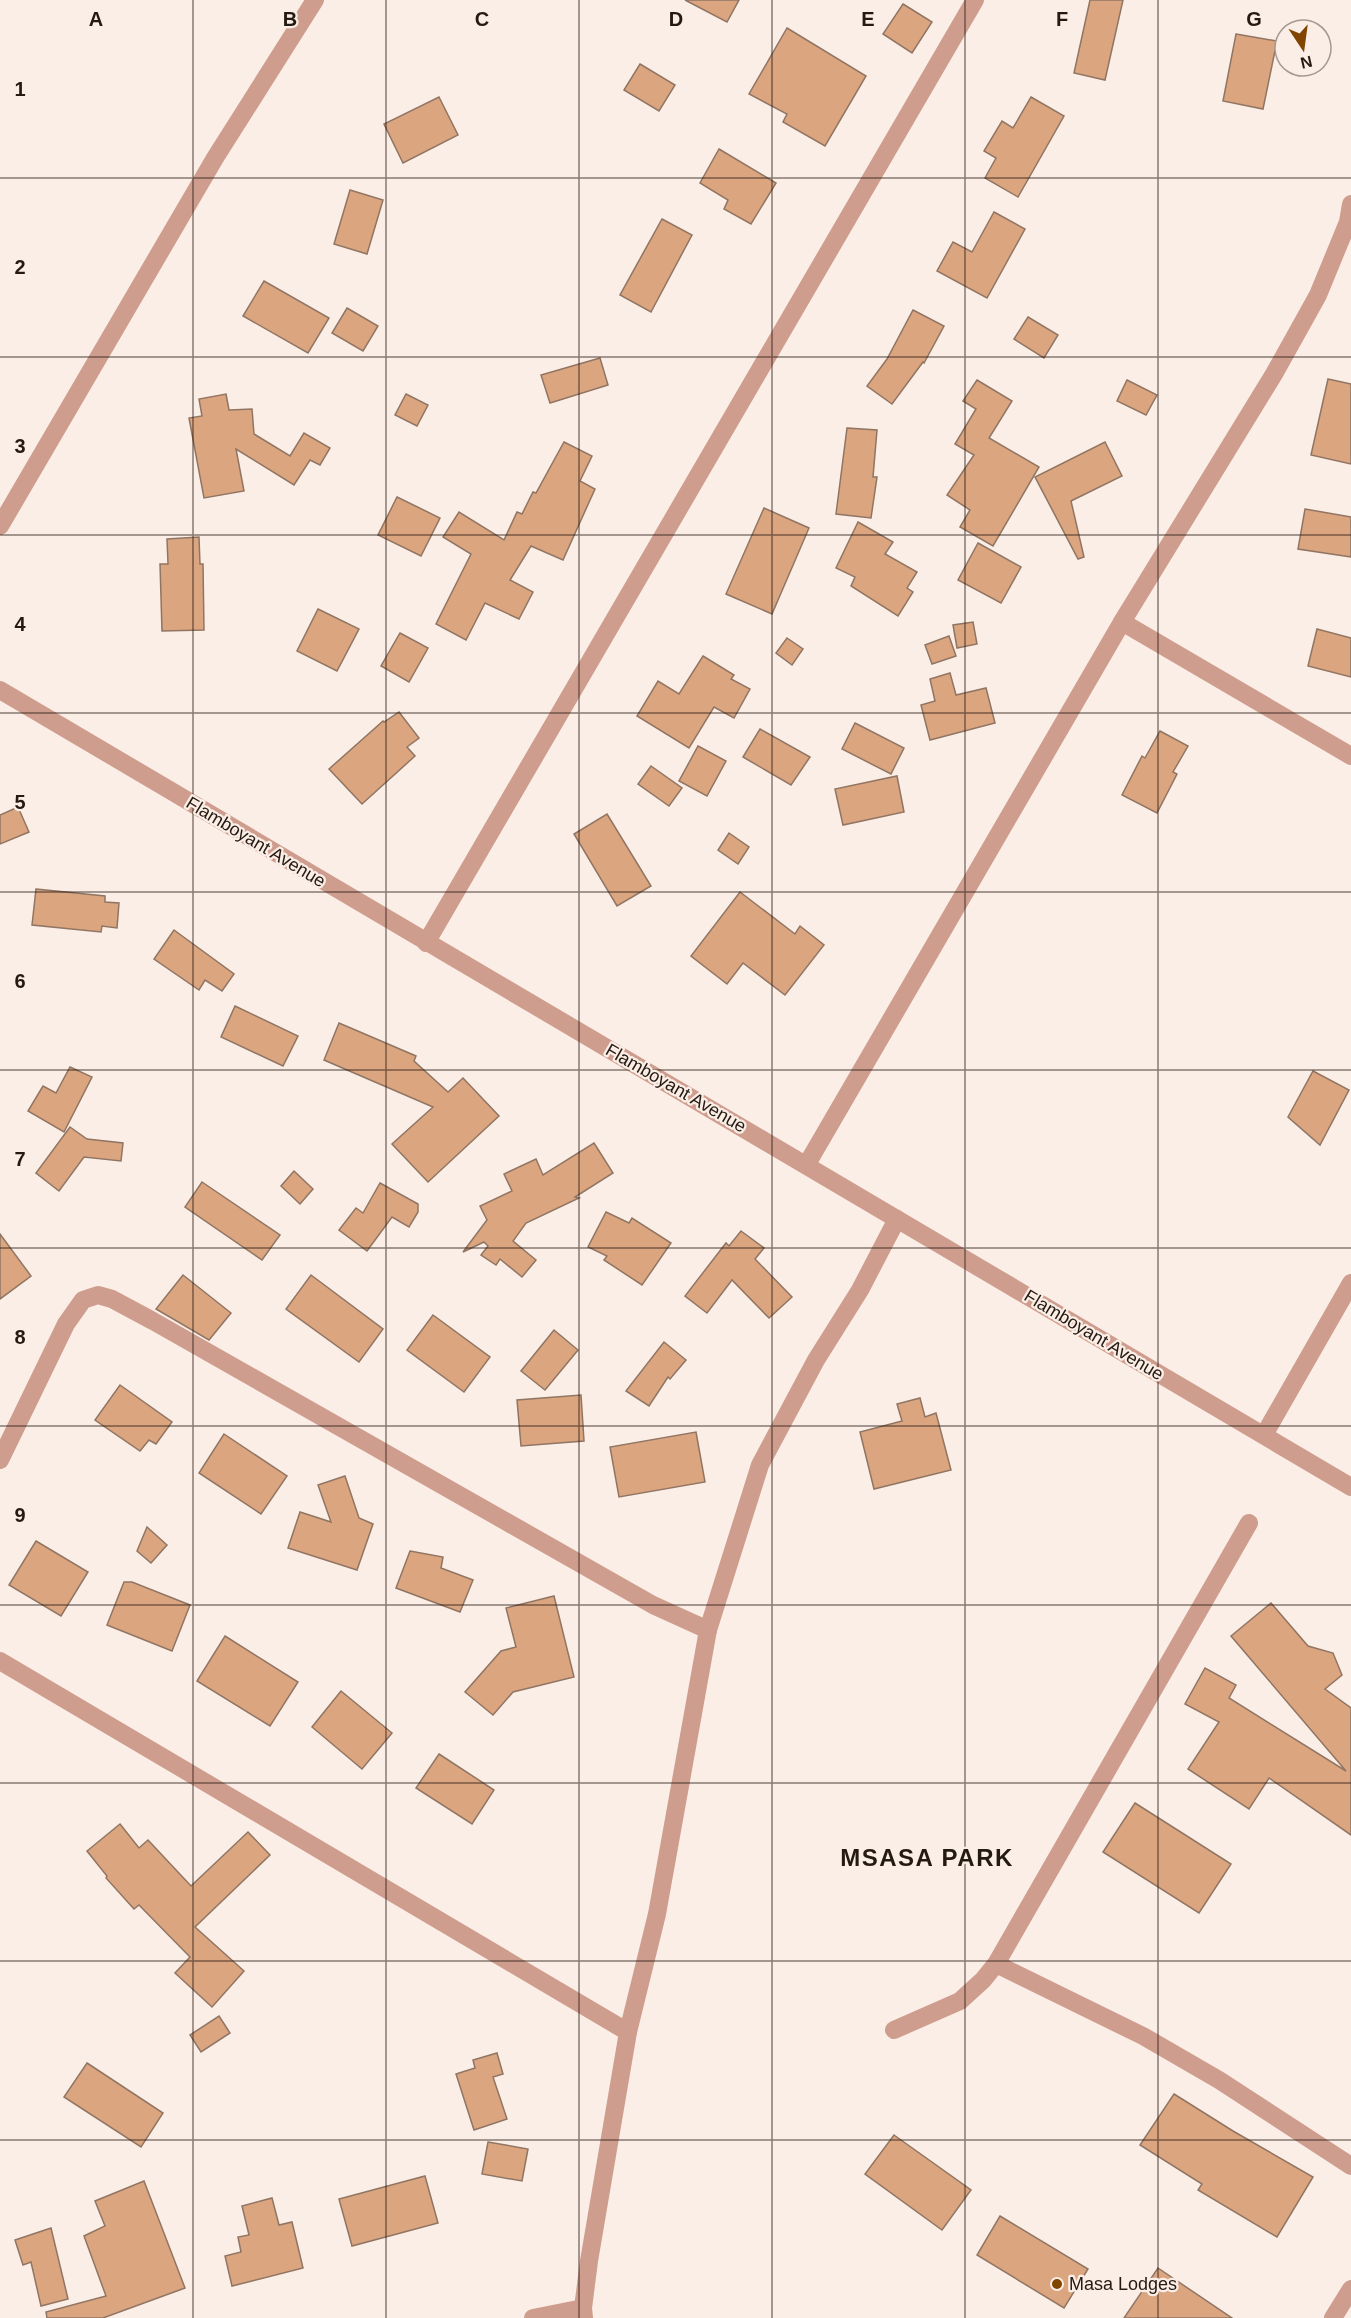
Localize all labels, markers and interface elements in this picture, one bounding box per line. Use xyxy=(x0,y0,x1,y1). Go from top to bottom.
text: A xyxy=(89,8,103,30)
text: B xyxy=(283,8,297,30)
text: C xyxy=(475,8,489,30)
text: D xyxy=(669,8,683,30)
text: E xyxy=(861,8,875,30)
text: F xyxy=(1056,8,1068,30)
text: G xyxy=(1246,8,1262,30)
north arrow xyxy=(1273,18,1333,78)
text: N xyxy=(1299,53,1314,72)
text: 1 xyxy=(14,78,26,100)
text: 2 xyxy=(14,256,26,278)
text: 3 xyxy=(14,435,26,457)
text: 4 xyxy=(14,613,26,635)
text: 5 xyxy=(14,791,26,813)
street label: Flamboyant Avenue xyxy=(183,793,329,891)
text: 6 xyxy=(14,970,26,992)
street label: Flamboyant Avenue xyxy=(602,1040,750,1136)
text: 7 xyxy=(14,1148,26,1170)
street label: Flamboyant Avenue xyxy=(1021,1286,1167,1384)
text: 8 xyxy=(14,1326,26,1348)
text: 9 xyxy=(14,1504,26,1526)
district label: MSASA PARK xyxy=(840,1844,1014,1871)
place label: Masa Lodges xyxy=(1069,2274,1177,2294)
marker: Masa Lodges xyxy=(1050,2277,1064,2291)

